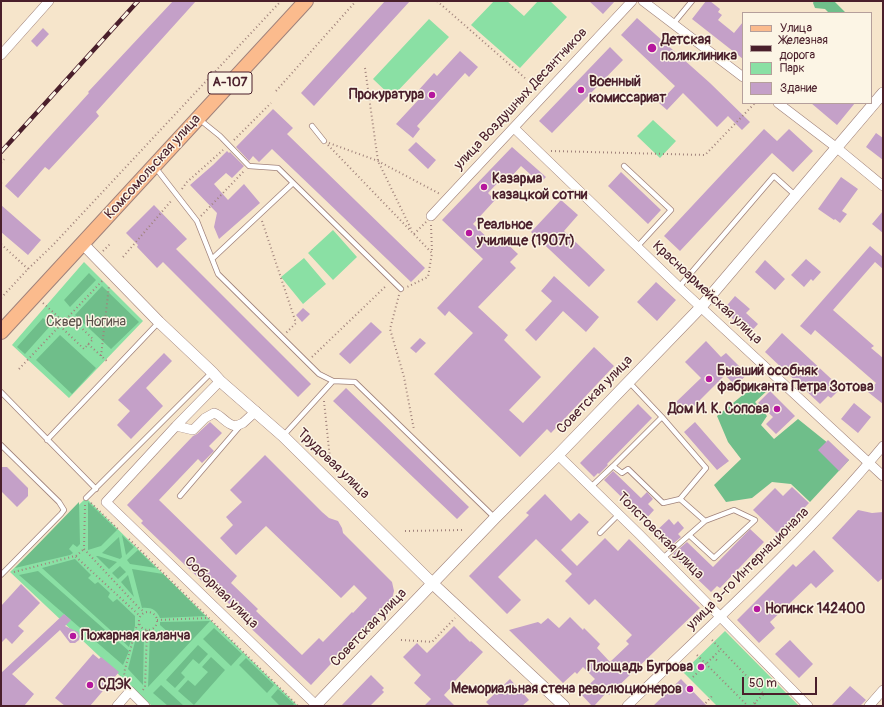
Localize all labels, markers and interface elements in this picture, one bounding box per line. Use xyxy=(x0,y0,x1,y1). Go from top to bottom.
legend xyxy=(742,12,872,104)
text: Улица xyxy=(780,21,812,36)
street label: улица Воздушных Десантников xyxy=(451,24,591,174)
place label: Детская поликлиника xyxy=(661,32,737,64)
text: Железная дорога xyxy=(780,33,828,63)
marker: Детская поликлиника xyxy=(646,42,658,54)
text: Парк xyxy=(780,61,805,76)
road number: А-107 xyxy=(208,72,252,94)
place label: Военный комиссариат xyxy=(589,74,666,106)
text: Здание xyxy=(780,81,817,96)
marker: Военный комиссариат xyxy=(576,85,586,95)
place label: Прокуратура xyxy=(349,87,424,103)
marker: Прокуратура xyxy=(427,90,437,100)
street label: Комсомольская улица xyxy=(101,111,205,223)
place label: Казарма казацкой сотни xyxy=(492,171,587,204)
marker: Казарма казацкой сотни xyxy=(479,182,489,192)
place label: Реальное училище (1907г) xyxy=(477,217,575,250)
marker: Реальное училище (1907г) xyxy=(464,228,474,238)
street label: Красноармейская улица xyxy=(649,238,765,348)
park label: Сквер Ногина xyxy=(46,314,126,330)
street label: Советская улица xyxy=(553,352,637,438)
place label: Бывший особняк фабриканта Петра Зотова xyxy=(717,363,873,396)
marker: Бывший особняк фабриканта Петра Зотова xyxy=(704,374,714,384)
place label: Дом И. К. Сопова xyxy=(668,401,769,417)
marker: Дом И. К. Сопова xyxy=(772,404,782,414)
street label: Трудовая улица xyxy=(293,425,373,503)
street label: Толстовская улица xyxy=(613,489,707,583)
street label: улица 3-го Интернационала xyxy=(683,504,813,634)
street label: Соборная улица xyxy=(181,554,261,632)
street label: Советская улица xyxy=(327,585,411,671)
place label: Ногинск 142400 xyxy=(765,601,865,617)
marker: Ногинск 142400 xyxy=(752,604,762,614)
place label: Пожарная каланча xyxy=(81,628,190,644)
marker: Пожарная каланча xyxy=(68,631,78,641)
place label: Площадь Бугрова xyxy=(587,659,693,675)
marker: Площадь Бугрова xyxy=(696,662,706,672)
scale bar xyxy=(744,669,819,695)
text: 50 m xyxy=(749,676,777,691)
place label: СДЭК xyxy=(98,677,131,693)
marker: СДЭК xyxy=(85,680,95,690)
place label: Мемориальная стена революционеров xyxy=(451,681,682,697)
marker: Мемориальная стена революционеров xyxy=(685,684,695,694)

